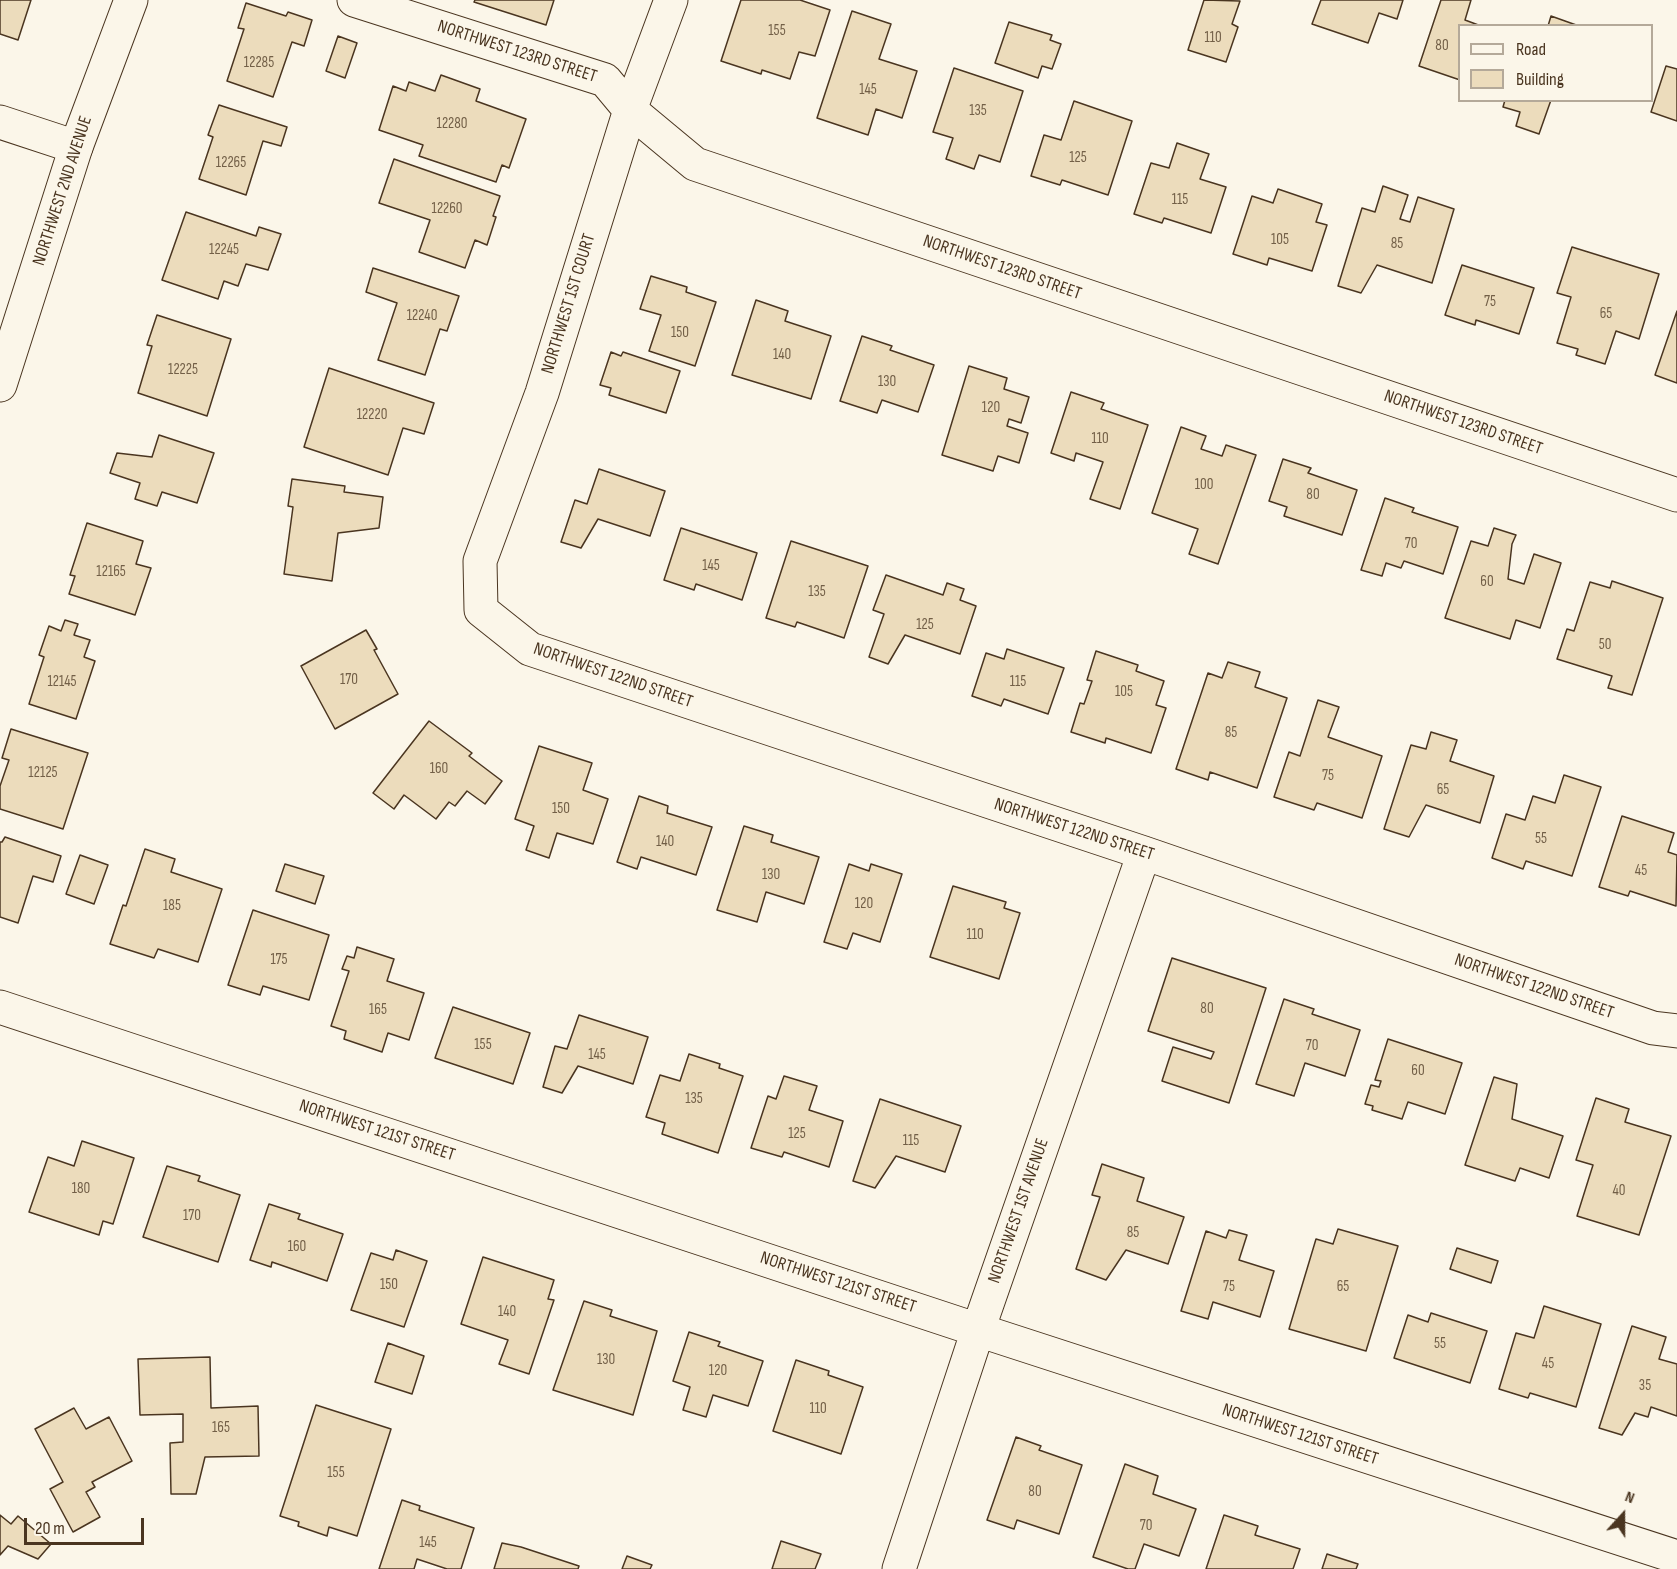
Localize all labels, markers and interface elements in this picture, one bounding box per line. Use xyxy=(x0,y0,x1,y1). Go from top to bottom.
street label: NORTHWEST 123RD STREET xyxy=(435,16,599,88)
house number: 155 xyxy=(768,22,786,40)
legend xyxy=(1458,24,1653,102)
house number: 110 xyxy=(1204,29,1222,47)
house number: 80 xyxy=(1435,37,1449,55)
text: Road xyxy=(1516,39,1546,60)
house number: 12285 xyxy=(244,54,274,72)
text: Building xyxy=(1516,69,1564,90)
house number: 145 xyxy=(859,81,877,99)
house number: 135 xyxy=(969,102,987,120)
street label: NORTHWEST 2ND AVENUE xyxy=(29,113,97,269)
house number: 12280 xyxy=(436,115,468,133)
house number: 125 xyxy=(1069,149,1087,167)
house number: 12265 xyxy=(216,154,246,172)
house number: 115 xyxy=(1172,191,1188,209)
house number: 12260 xyxy=(431,200,463,218)
street label: NORTHWEST 1ST COURT xyxy=(537,231,601,377)
street label: NORTHWEST 123RD STREET xyxy=(920,231,1084,305)
house number: 105 xyxy=(1271,231,1289,249)
house number: 85 xyxy=(1391,235,1403,253)
house number: 12245 xyxy=(209,241,239,259)
house number: 75 xyxy=(1484,293,1496,311)
house number: 65 xyxy=(1600,305,1612,323)
house number: 12240 xyxy=(407,307,437,325)
house number: 150 xyxy=(671,324,689,342)
house number: 140 xyxy=(773,346,791,364)
house number: 12225 xyxy=(168,361,198,379)
house number: 130 xyxy=(878,373,896,391)
street label: NORTHWEST 123RD STREET xyxy=(1381,386,1545,460)
house number: 120 xyxy=(982,399,1000,417)
house number: 12220 xyxy=(357,406,387,424)
house number: 110 xyxy=(1091,430,1109,448)
house number: 100 xyxy=(1195,476,1213,494)
house number: 80 xyxy=(1306,486,1320,504)
house number: 70 xyxy=(1405,535,1417,553)
house number: 145 xyxy=(702,557,720,575)
house number: 12165 xyxy=(96,563,126,581)
house number: 60 xyxy=(1480,573,1494,591)
house number: 135 xyxy=(808,583,826,601)
house number: 125 xyxy=(916,616,934,634)
house number: 50 xyxy=(1599,636,1611,654)
street label: NORTHWEST 122ND STREET xyxy=(531,639,695,713)
house number: 170 xyxy=(340,671,358,689)
house number: 12145 xyxy=(47,673,77,691)
house number: 115 xyxy=(1010,673,1026,691)
house number: 105 xyxy=(1115,683,1133,701)
house number: 85 xyxy=(1225,724,1237,742)
house number: 160 xyxy=(430,760,448,778)
house number: 12125 xyxy=(28,764,58,782)
house number: 75 xyxy=(1322,767,1334,785)
house number: 65 xyxy=(1437,781,1449,799)
street label: NORTHWEST 122ND STREET xyxy=(991,794,1157,866)
house number: 150 xyxy=(552,800,570,818)
house number: 55 xyxy=(1535,830,1547,848)
house number: 140 xyxy=(656,833,674,851)
house number: 45 xyxy=(1635,862,1647,880)
house number: 130 xyxy=(762,866,780,884)
house number: 120 xyxy=(855,895,873,913)
house number: 185 xyxy=(163,897,181,915)
house number: 110 xyxy=(966,926,984,944)
street label: NORTHWEST 122ND STREET xyxy=(1452,950,1616,1024)
house number: 175 xyxy=(270,951,288,969)
house number: 80 xyxy=(1200,1000,1214,1018)
house number: 165 xyxy=(369,1001,387,1019)
house number: 155 xyxy=(474,1036,492,1054)
house number: 70 xyxy=(1306,1037,1318,1055)
house number: 145 xyxy=(588,1046,606,1064)
house number: 60 xyxy=(1411,1062,1425,1080)
house number: 135 xyxy=(685,1090,703,1108)
street label: NORTHWEST 121ST STREET xyxy=(296,1096,458,1166)
house number: 125 xyxy=(788,1125,806,1143)
house number: 115 xyxy=(903,1132,919,1150)
street label: NORTHWEST 1ST AVENUE xyxy=(984,1136,1054,1286)
house number: 180 xyxy=(72,1180,90,1198)
house number: 40 xyxy=(1613,1182,1625,1200)
house number: 170 xyxy=(183,1207,201,1225)
house number: 85 xyxy=(1127,1224,1139,1242)
house number: 160 xyxy=(288,1238,306,1256)
street label: NORTHWEST 121ST STREET xyxy=(757,1248,919,1318)
house number: 150 xyxy=(380,1276,398,1294)
house number: 75 xyxy=(1223,1278,1235,1296)
house number: 65 xyxy=(1337,1278,1349,1296)
house number: 140 xyxy=(498,1303,516,1321)
house number: 55 xyxy=(1434,1335,1446,1353)
house number: 130 xyxy=(597,1351,615,1369)
house number: 45 xyxy=(1542,1355,1554,1373)
house number: 120 xyxy=(709,1362,727,1380)
house number: 35 xyxy=(1639,1377,1651,1395)
house number: 110 xyxy=(809,1400,827,1418)
street label: NORTHWEST 121ST STREET xyxy=(1219,1400,1381,1470)
house number: 165 xyxy=(212,1419,230,1437)
house number: 155 xyxy=(327,1464,345,1482)
house number: 80 xyxy=(1028,1483,1042,1501)
north arrow xyxy=(1593,1485,1653,1545)
text: N xyxy=(1622,1487,1637,1508)
scale bar xyxy=(27,1506,147,1544)
house number: 70 xyxy=(1140,1517,1152,1535)
text: 20 m xyxy=(35,1518,65,1539)
house number: 145 xyxy=(419,1534,437,1552)

